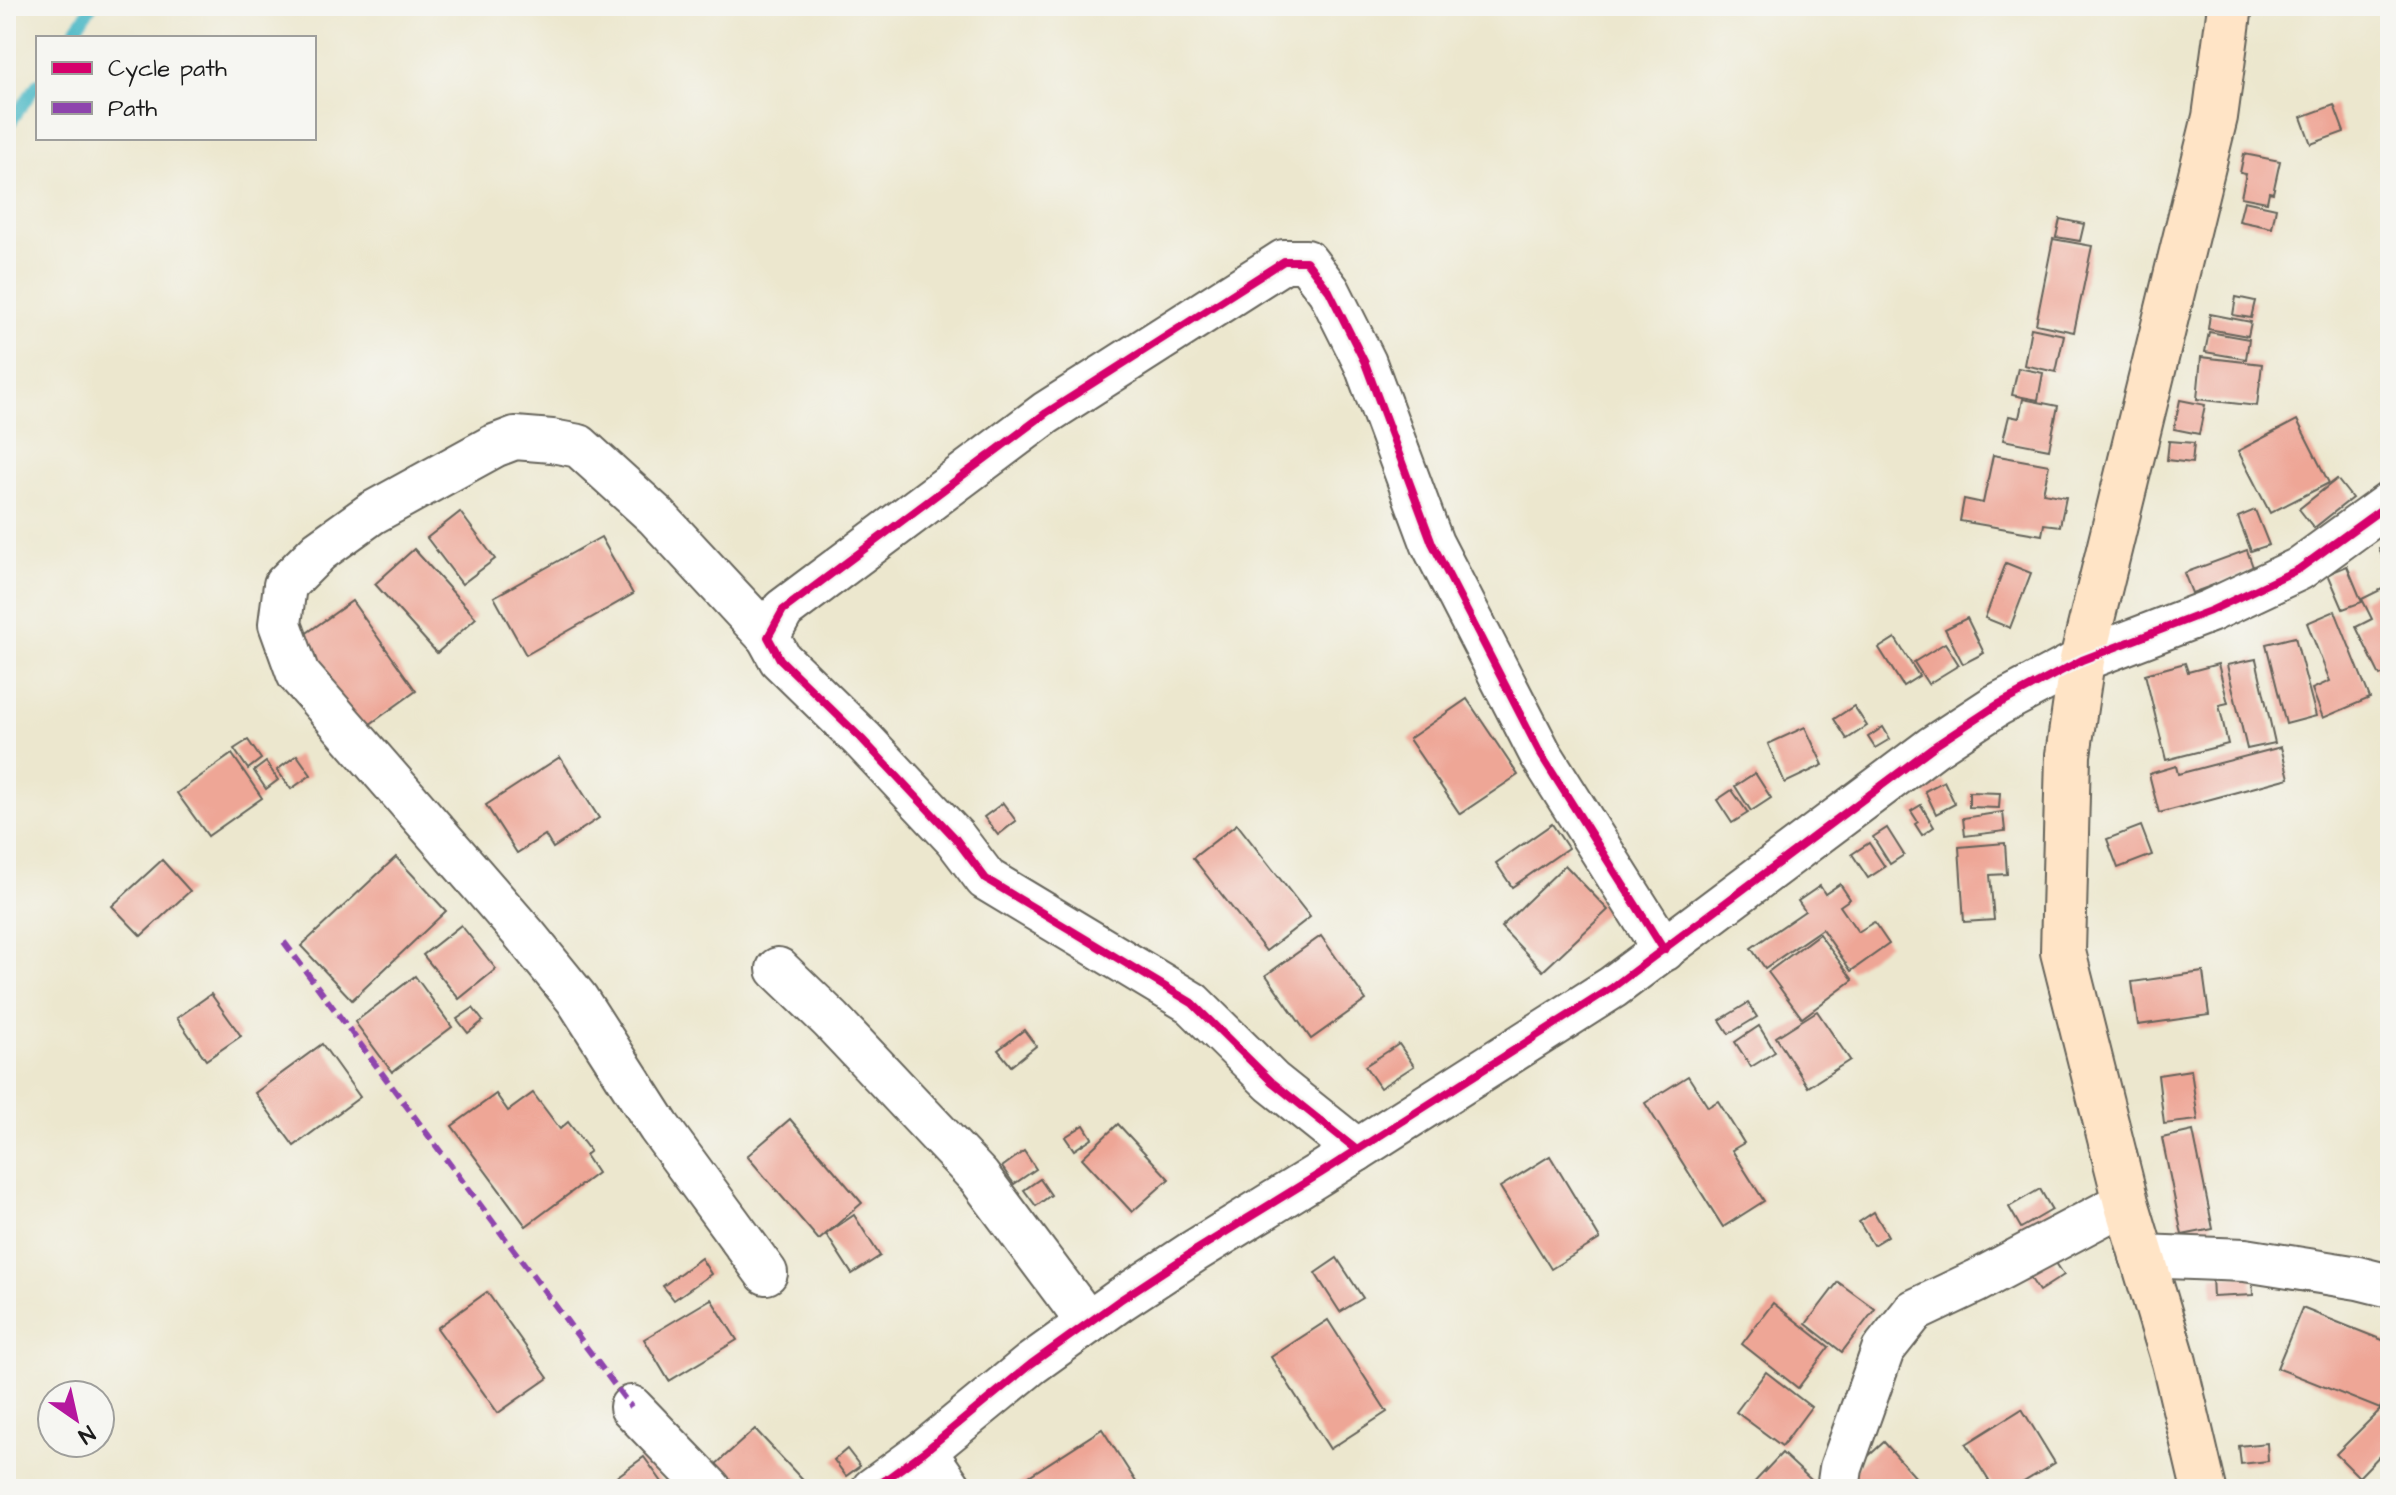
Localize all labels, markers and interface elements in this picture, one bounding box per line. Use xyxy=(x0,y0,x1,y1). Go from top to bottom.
legend xyxy=(36,36,316,140)
text: Cycle path xyxy=(108,52,227,87)
text: Path xyxy=(108,92,157,126)
north arrow xyxy=(36,1379,116,1459)
text: N xyxy=(72,1418,101,1451)

